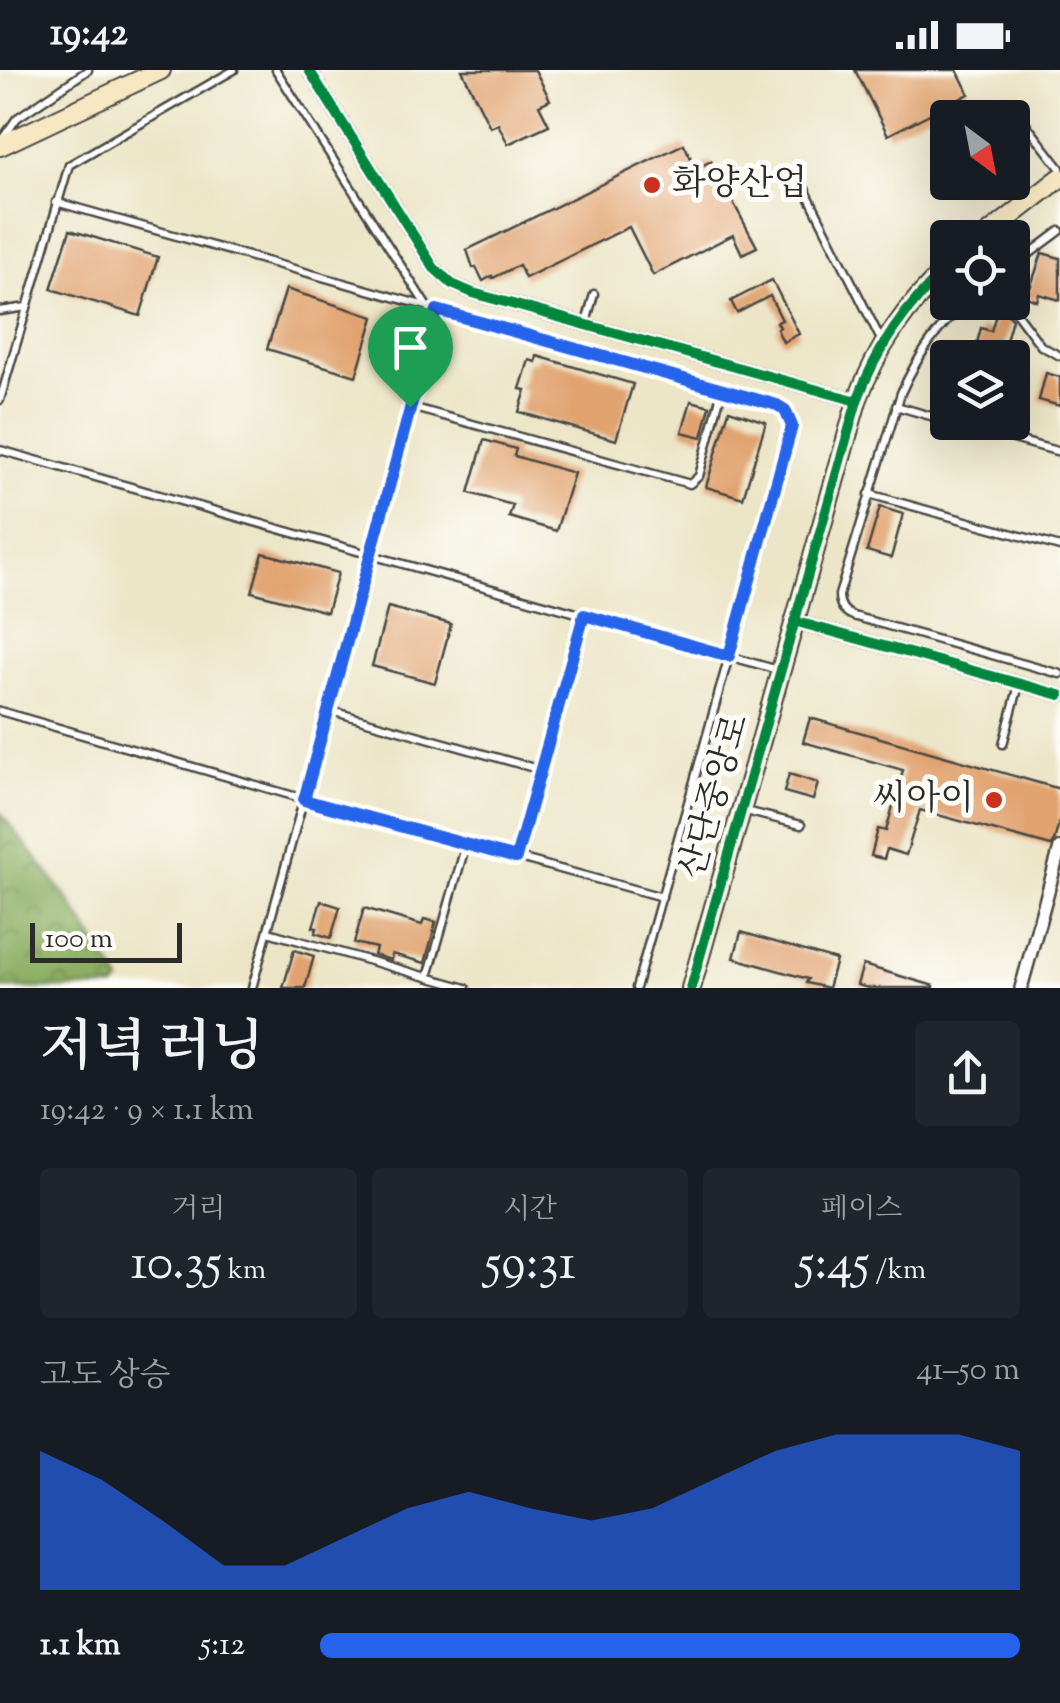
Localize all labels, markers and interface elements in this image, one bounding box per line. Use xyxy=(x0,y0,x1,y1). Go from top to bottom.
text: 19:42 xyxy=(50,8,128,62)
north arrow xyxy=(930,100,1030,200)
map controls xyxy=(930,100,1030,440)
place label: 화양산업 xyxy=(672,160,807,211)
marker: 화양산업 xyxy=(641,174,663,196)
button: locate xyxy=(930,220,1030,320)
pin xyxy=(368,305,453,408)
icon: arrive xyxy=(383,320,438,375)
button: layers xyxy=(930,340,1030,440)
street label: 산단중앙로 xyxy=(668,709,764,885)
place label: 씨아이 xyxy=(873,775,974,826)
marker: 씨아이 xyxy=(983,789,1005,811)
scale bar xyxy=(30,918,182,963)
text: 100 m xyxy=(45,920,113,960)
text: 저녁 러닝 xyxy=(40,1011,264,1090)
button: share xyxy=(915,1021,1020,1126)
text: 19:42 · 9 × 1.1 km xyxy=(40,1088,254,1134)
text: 거리 xyxy=(171,1190,225,1230)
text: 시간 xyxy=(503,1190,557,1230)
text: 페이스 xyxy=(821,1190,902,1230)
text: 10.35 xyxy=(130,1230,222,1302)
text: 59:31 xyxy=(484,1230,576,1302)
text: 5:45 xyxy=(797,1230,870,1302)
text: km xyxy=(222,1251,266,1291)
text: /km xyxy=(870,1251,926,1291)
text: 41–50 m xyxy=(916,1348,1020,1394)
text: 고도 상승 xyxy=(40,1354,170,1400)
text: 1.1 km xyxy=(40,1623,121,1669)
text: 5:12 xyxy=(200,1623,245,1669)

